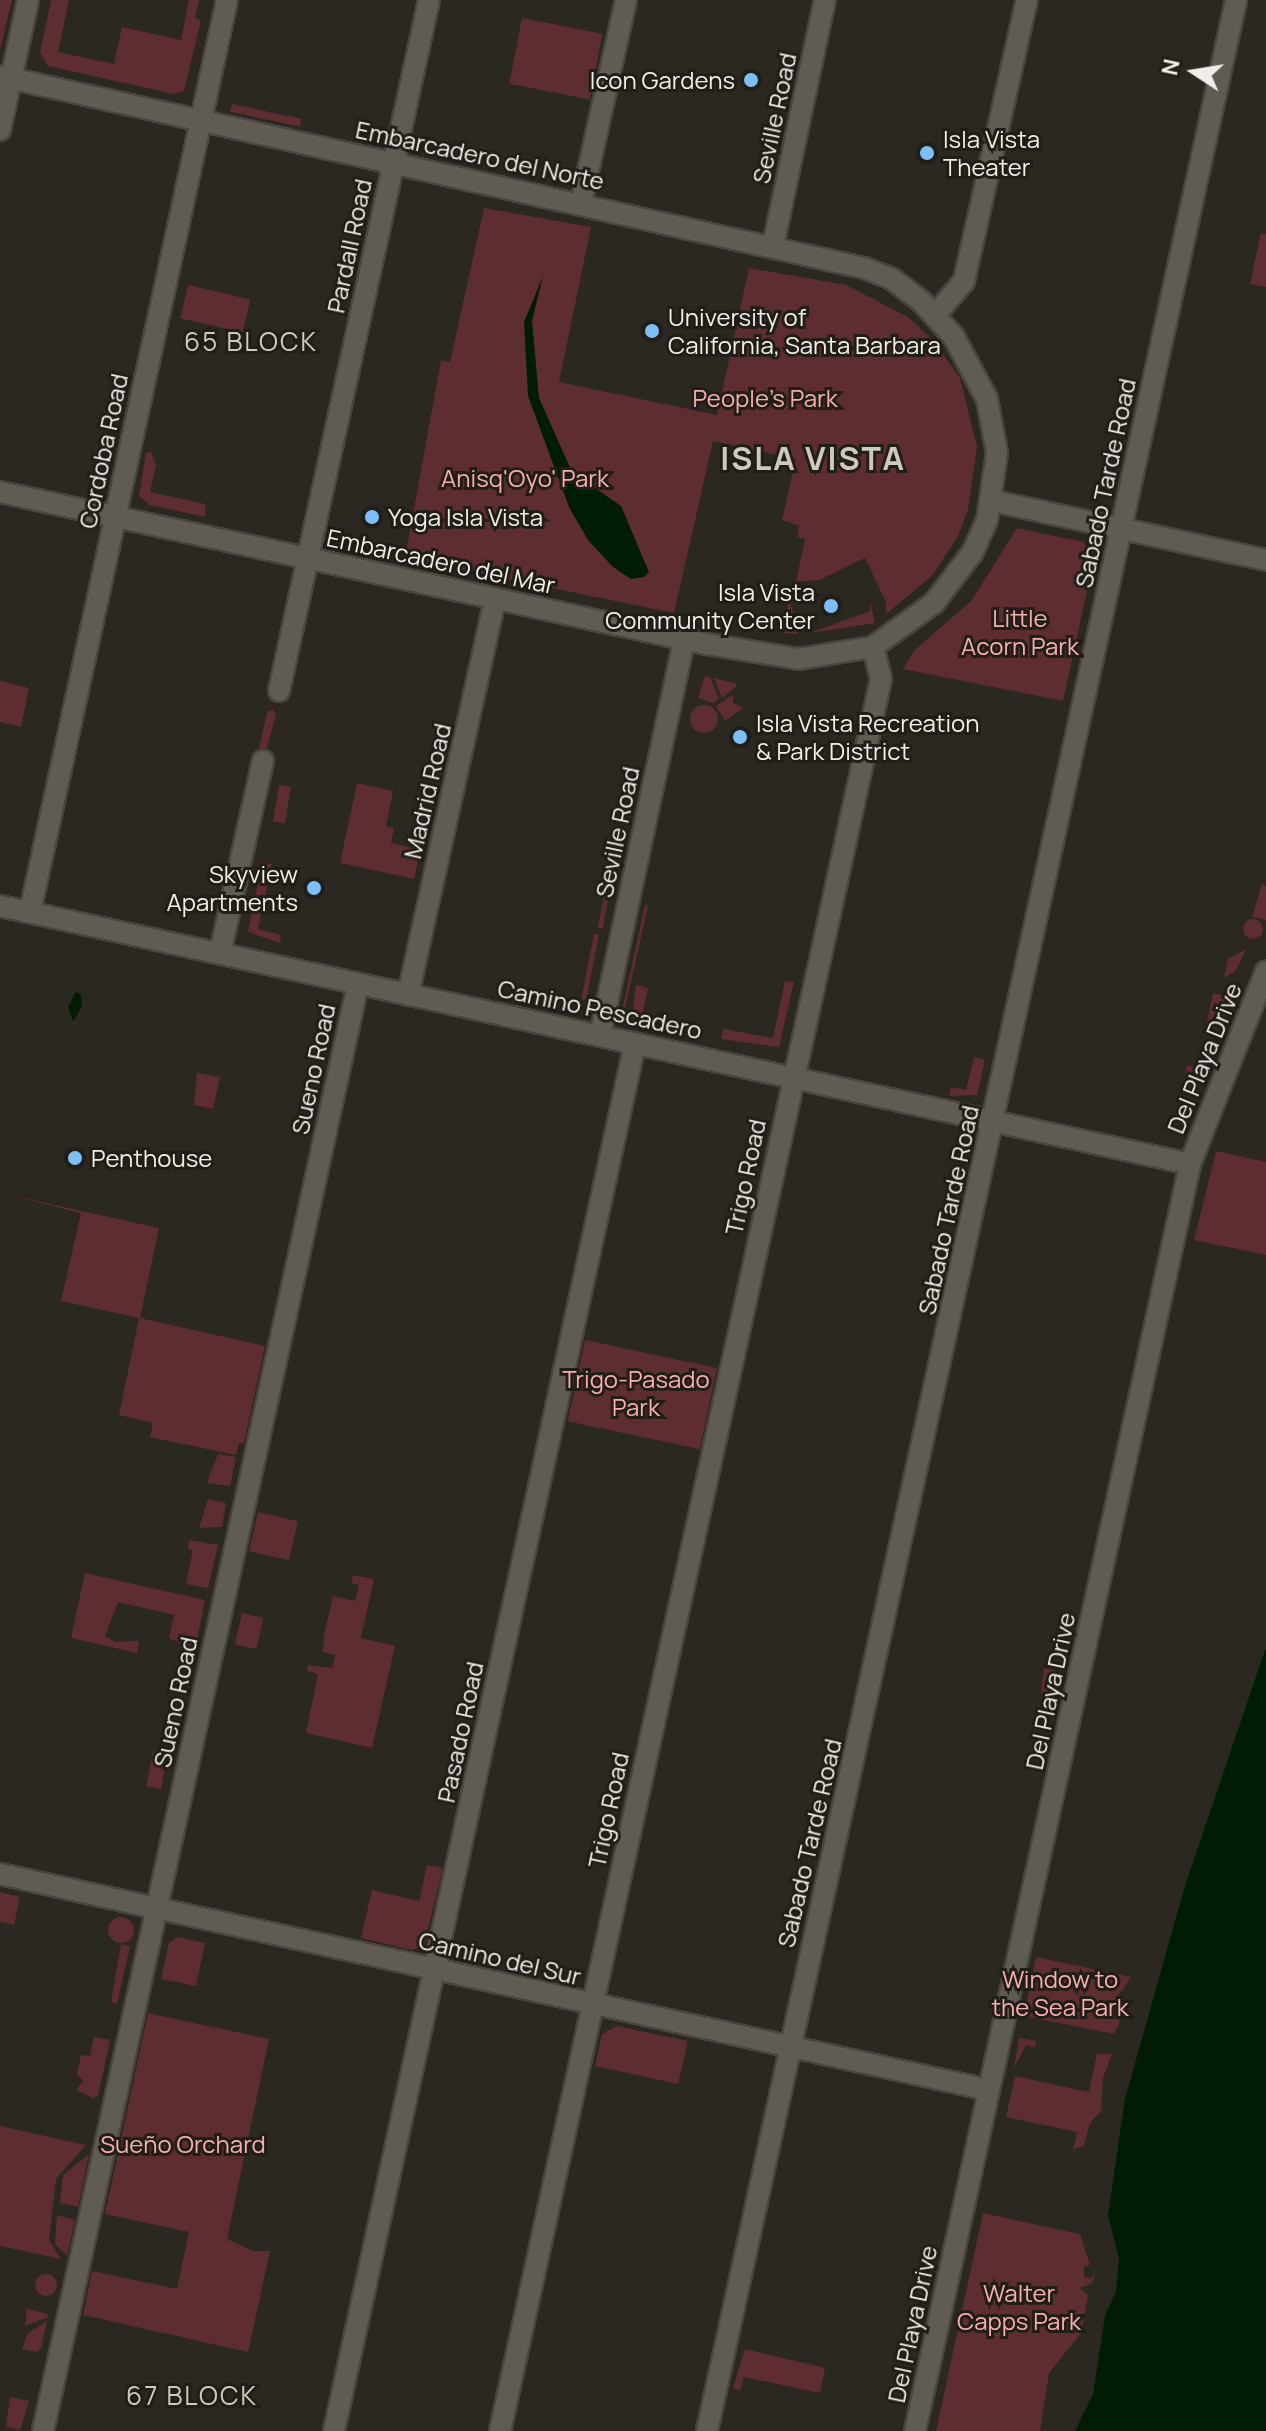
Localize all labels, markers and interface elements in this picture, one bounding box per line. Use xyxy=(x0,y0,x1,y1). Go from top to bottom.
north arrow xyxy=(1154,32,1234,112)
street label: Seville Road xyxy=(746,50,802,186)
text: N xyxy=(1154,56,1187,78)
place label: Icon Gardens xyxy=(590,66,735,94)
marker: Icon Gardens xyxy=(742,71,760,89)
street label: Embarcadero del Norte xyxy=(353,115,607,195)
place label: Isla Vista Theater xyxy=(943,125,1040,181)
marker: Isla Vista Theater xyxy=(918,144,936,162)
street label: Pardall Road xyxy=(321,176,377,316)
place label: University of California, Santa Barbara xyxy=(668,303,941,359)
marker: University of California, Santa Barbara xyxy=(643,322,661,340)
district label: 65 BLOCK xyxy=(184,326,318,358)
street label: Cordoba Road xyxy=(73,371,133,531)
street label: Sabado Tarde Road xyxy=(1069,376,1141,590)
park label: People's Park xyxy=(693,384,837,412)
district label: ISLA VISTA xyxy=(720,439,906,477)
park label: Anisq'Oyo' Park xyxy=(441,464,609,492)
place label: Yoga Isla Vista xyxy=(388,503,543,531)
marker: Yoga Isla Vista xyxy=(363,508,381,526)
street label: Embarcadero del Mar xyxy=(324,523,558,599)
place label: Isla Vista Community Center xyxy=(605,578,815,634)
marker: Isla Vista Community Center xyxy=(822,597,840,615)
park label: Little Acorn Park xyxy=(961,604,1079,660)
place label: Isla Vista Recreation & Park District xyxy=(756,709,980,765)
street label: Madrid Road xyxy=(397,721,457,861)
marker: Isla Vista Recreation & Park District xyxy=(731,728,749,746)
street label: Seville Road xyxy=(589,764,645,900)
place label: Skyview Apartments xyxy=(167,860,298,916)
marker: Skyview Apartments xyxy=(305,879,323,897)
street label: Camino Pescadero xyxy=(495,973,705,1045)
street label: Del Playa Drive xyxy=(1161,979,1247,1137)
street label: Sueno Road xyxy=(285,1001,341,1137)
street label: Sabado Tarde Road xyxy=(912,1103,984,1317)
street label: Trigo Road xyxy=(719,1117,771,1237)
place label: Penthouse xyxy=(91,1144,212,1172)
marker: Penthouse xyxy=(66,1149,84,1167)
park label: Trigo-Pasado Park xyxy=(562,1365,710,1421)
street label: Del Playa Drive xyxy=(1019,1610,1081,1772)
street label: Sueno Road xyxy=(147,1634,203,1770)
street label: Pasado Road xyxy=(431,1659,489,1805)
street label: Sabado Tarde Road xyxy=(771,1736,847,1950)
street label: Trigo Road xyxy=(582,1750,634,1870)
street label: Camino del Sur xyxy=(416,1925,584,1991)
park label: Window to the Sea Park xyxy=(991,1965,1129,2021)
park label: Sueño Orchard xyxy=(100,2130,266,2158)
street label: Del Playa Drive xyxy=(881,2243,943,2405)
park label: Walter Capps Park xyxy=(957,2279,1081,2335)
district label: 67 BLOCK xyxy=(126,2380,258,2412)

